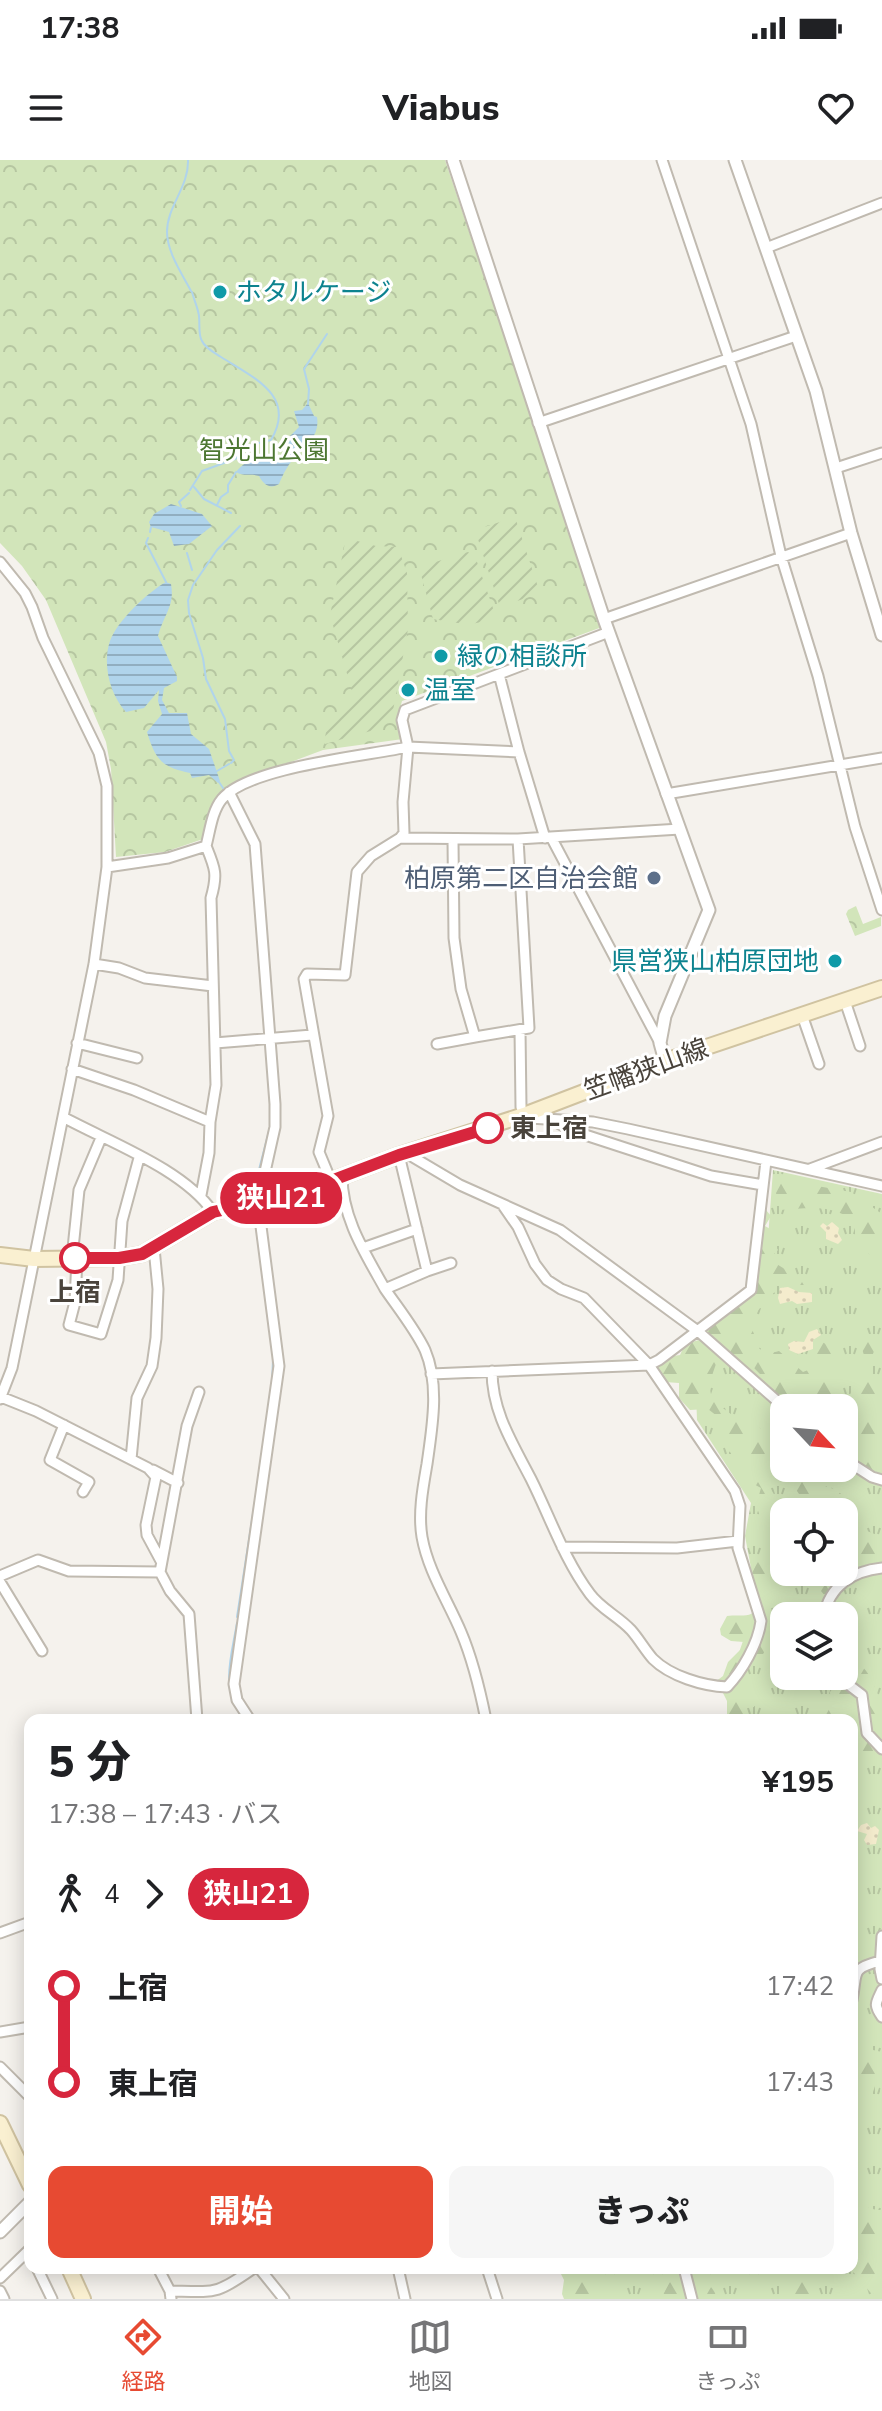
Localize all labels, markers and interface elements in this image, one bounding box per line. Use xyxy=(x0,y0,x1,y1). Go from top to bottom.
text: 17:38 xyxy=(40,8,119,49)
text: Viabus xyxy=(383,84,499,133)
icon: menu xyxy=(24,86,68,130)
icon: heart xyxy=(814,86,858,130)
place label: ホタルケージ xyxy=(236,275,391,310)
marker: ホタルケージ xyxy=(211,283,229,301)
park label: 智光山公園 xyxy=(199,433,329,468)
place label: 緑の相談所 xyxy=(457,639,587,674)
marker: 緑の相談所 xyxy=(432,647,450,665)
place label: 温室 xyxy=(424,673,476,708)
marker: 温室 xyxy=(399,681,417,699)
place label: 柏原第二区自治会館 xyxy=(404,861,638,896)
marker: 柏原第二区自治会館 xyxy=(645,869,663,887)
place label: 県営狭山柏原団地 xyxy=(611,944,819,979)
marker: 県営狭山柏原団地 xyxy=(826,952,844,970)
street label: 笠幡狭山線 xyxy=(579,1031,713,1108)
place label: 東上宿 xyxy=(510,1111,588,1146)
marker: 東上宿 xyxy=(473,1113,503,1143)
line badge: 狭山21 xyxy=(225,1172,337,1224)
text: 狭山21 xyxy=(236,1179,326,1217)
marker: 上宿 xyxy=(60,1243,90,1273)
place label: 上宿 xyxy=(49,1275,101,1310)
north arrow xyxy=(770,1394,858,1482)
map controls xyxy=(770,1394,858,1690)
button: locate xyxy=(770,1498,858,1586)
button: layers xyxy=(770,1602,858,1690)
text: 5 分 xyxy=(48,1733,131,1793)
text: ¥195 xyxy=(762,1762,834,1803)
text: 17:38 – 17:43 · バス xyxy=(48,1797,282,1832)
icon: walk xyxy=(48,1872,92,1916)
icon: forward xyxy=(132,1872,176,1916)
text: 狭山21 xyxy=(204,1875,293,1913)
text: 4 xyxy=(104,1877,120,1912)
text: 上宿 xyxy=(108,1968,168,2009)
text: 17:42 xyxy=(766,1969,834,2004)
text: 東上宿 xyxy=(108,2064,198,2105)
text: 17:43 xyxy=(766,2065,834,2100)
button: 開始 xyxy=(48,2166,433,2258)
button: きっぷ xyxy=(449,2166,834,2258)
tab: 経路 xyxy=(121,2315,165,2397)
tab: 地図 xyxy=(408,2315,452,2397)
tab: きっぷ xyxy=(695,2315,761,2397)

